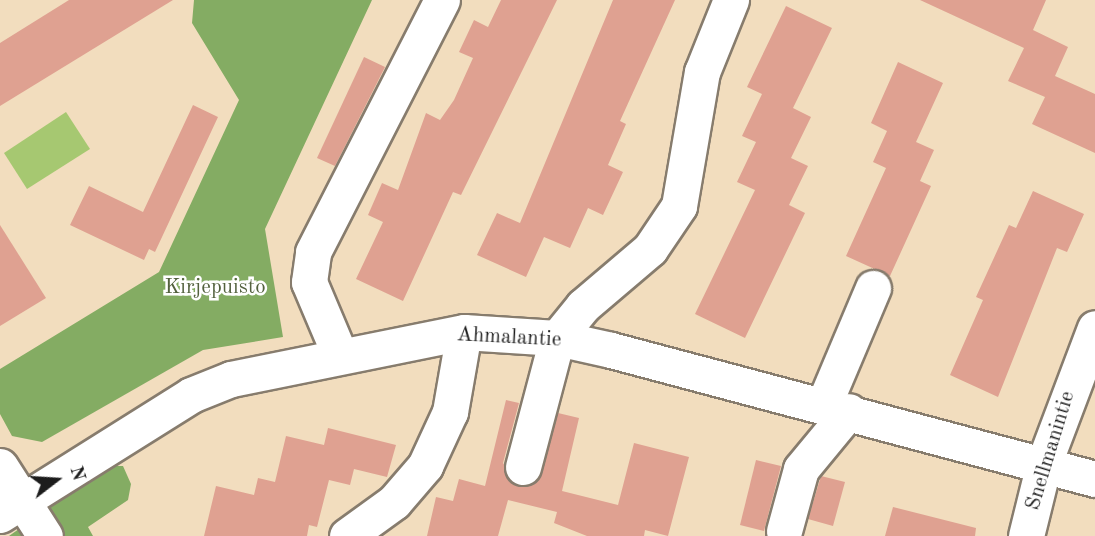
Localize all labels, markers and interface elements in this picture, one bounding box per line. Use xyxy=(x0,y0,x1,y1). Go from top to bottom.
park label: Kirjepuisto xyxy=(164,275,266,301)
street label: Ahmalantie xyxy=(456,323,562,353)
street label: Snellmanintie xyxy=(1021,388,1081,514)
north arrow xyxy=(21,445,91,515)
text: N xyxy=(65,464,88,483)

